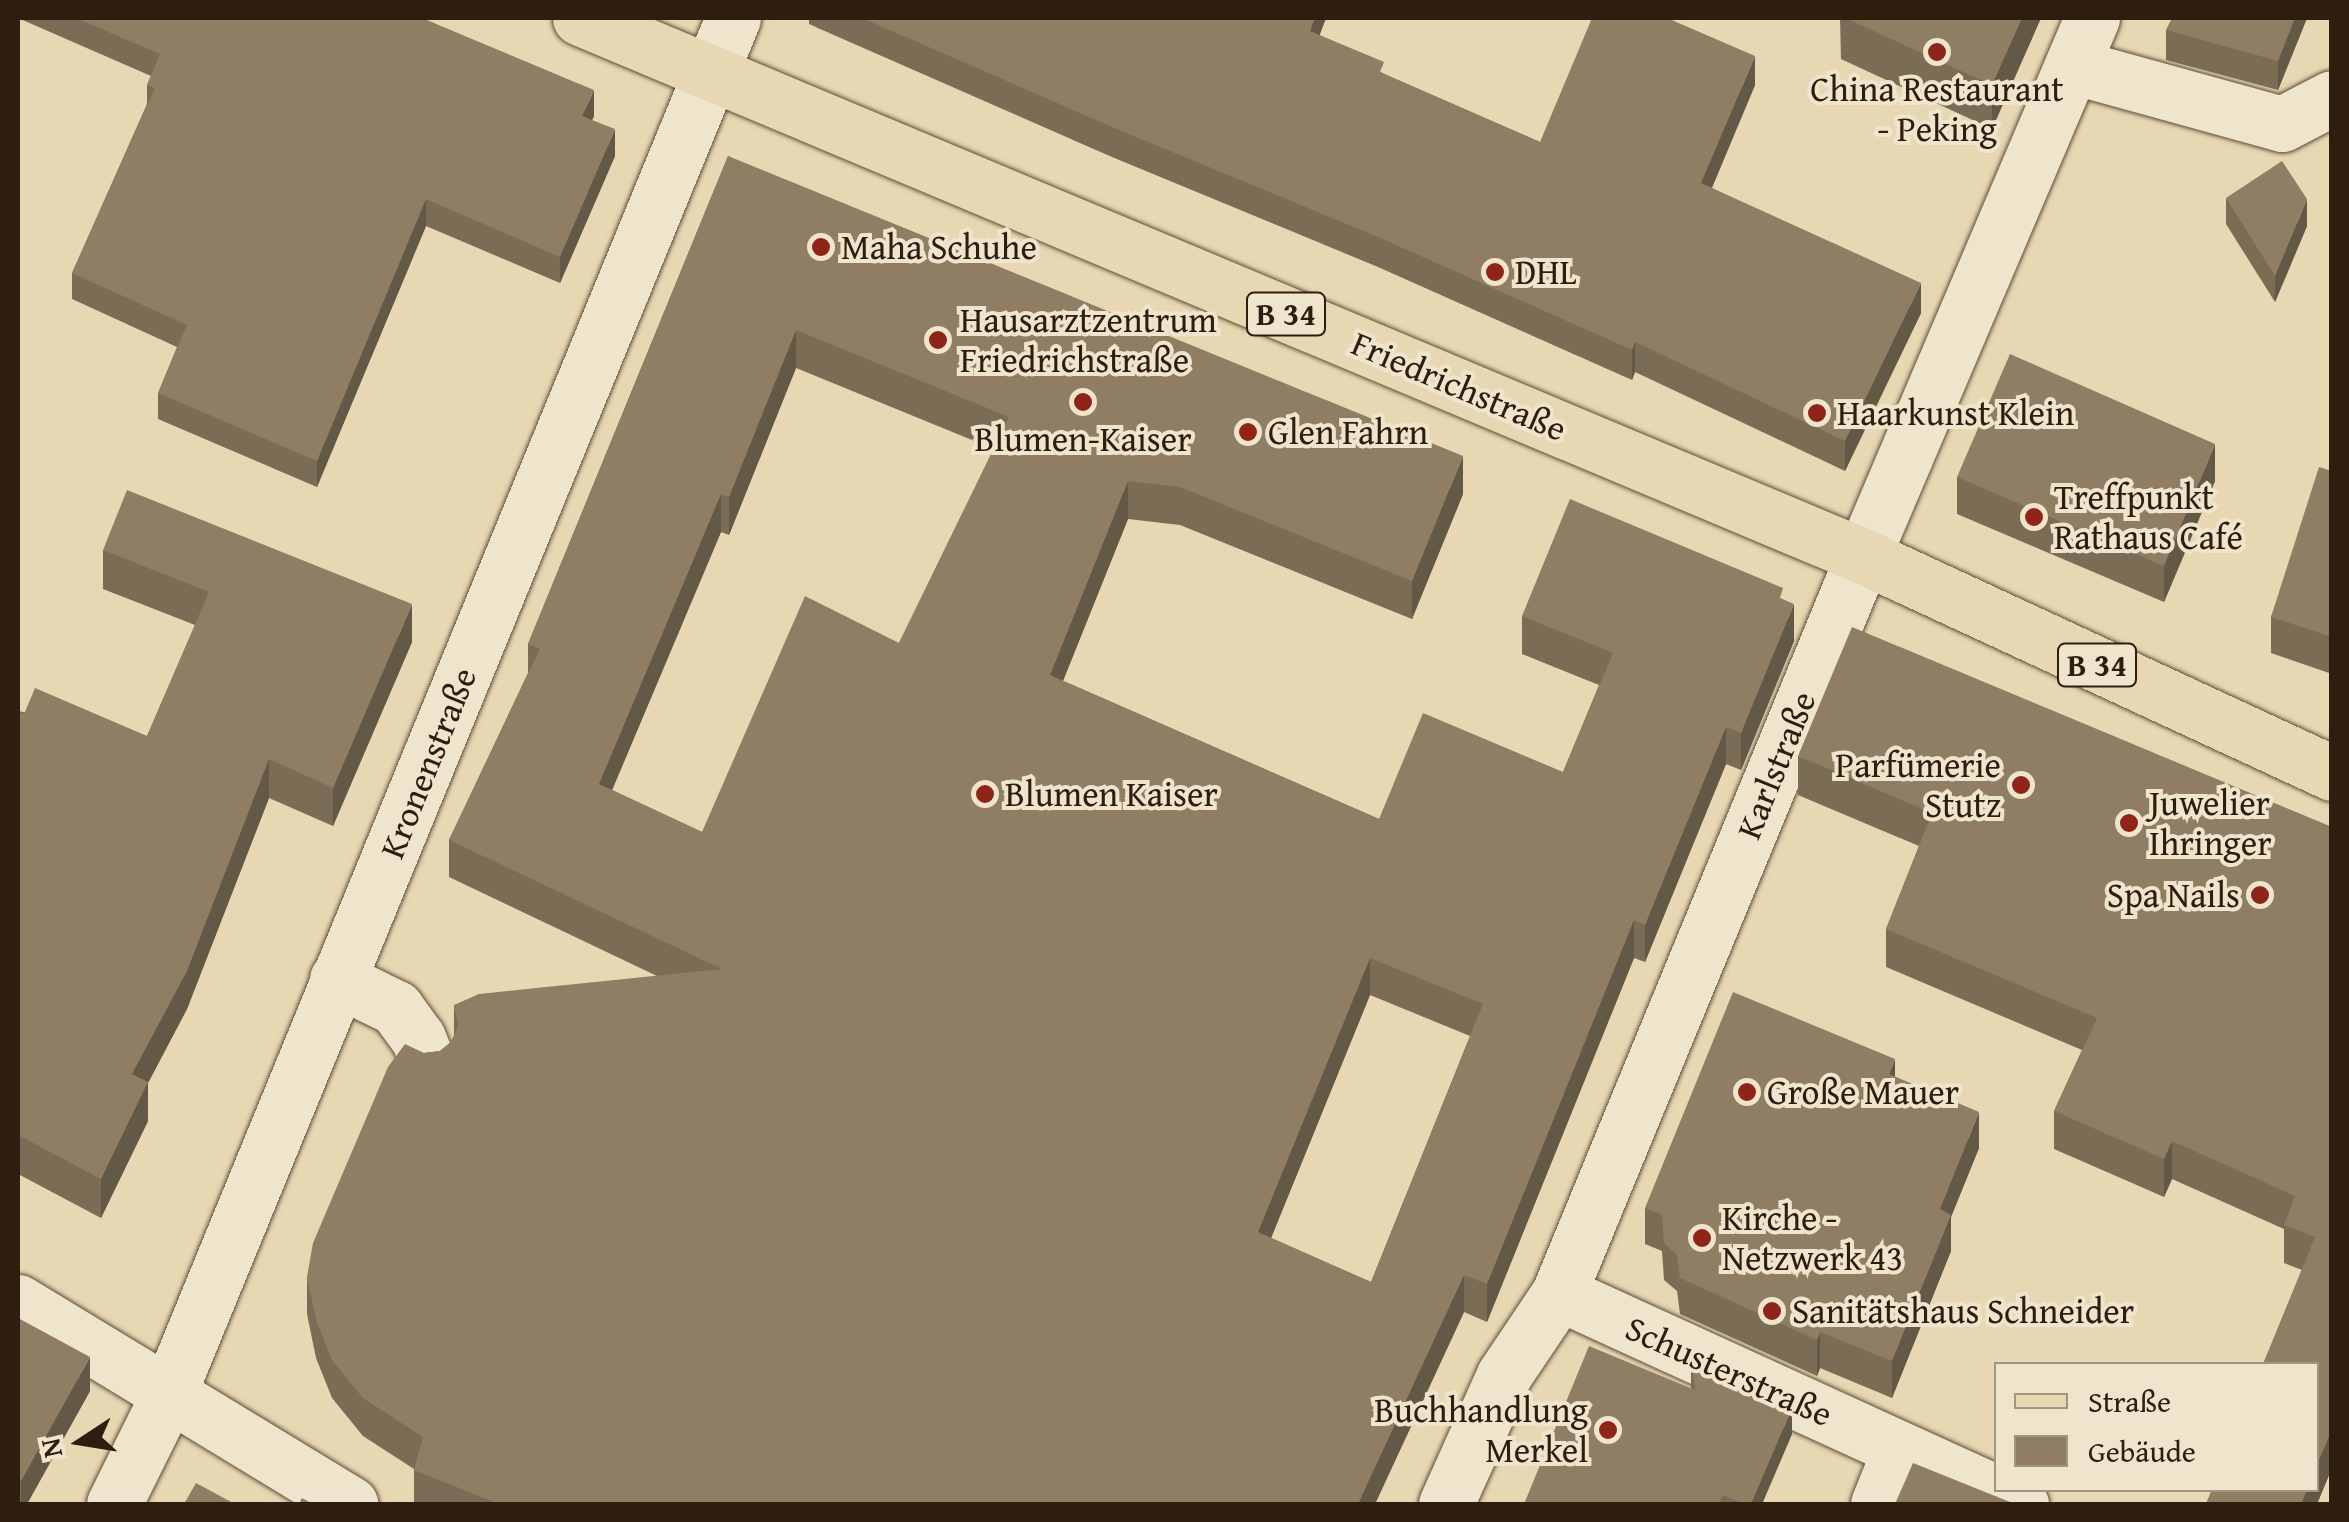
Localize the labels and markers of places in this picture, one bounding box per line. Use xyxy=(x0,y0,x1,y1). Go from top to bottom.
marker: China Restaurant - Peking xyxy=(1926,41,1948,63)
place label: China Restaurant - Peking xyxy=(1810,68,2064,150)
place label: Maha Schuhe xyxy=(841,226,1037,268)
marker: Maha Schuhe xyxy=(810,236,832,258)
place label: DHL xyxy=(1515,251,1577,293)
marker: DHL xyxy=(1484,261,1506,283)
place label: Hausarztzentrum Friedrichstraße xyxy=(960,299,1217,381)
marker: Hausarztzentrum Friedrichstraße xyxy=(925,327,951,353)
marker: Blumen-Kaiser xyxy=(1072,391,1094,413)
place label: Haarkunst Klein xyxy=(1837,392,2074,434)
marker: Haarkunst Klein xyxy=(1806,402,1828,424)
place label: Glen Fahrn xyxy=(1268,411,1428,453)
place label: Blumen-Kaiser xyxy=(974,418,1192,460)
marker: Glen Fahrn xyxy=(1237,421,1259,443)
place label: Treffpunkt Rathaus Café xyxy=(2054,476,2243,558)
marker: Treffpunkt Rathaus Café xyxy=(2023,506,2045,528)
place label: Parfümerie Stutz xyxy=(1835,744,2001,826)
place label: Blumen Kaiser xyxy=(1005,773,1218,815)
marker: Parfümerie Stutz xyxy=(2010,774,2032,796)
place label: Juwelier Ihringer xyxy=(2149,782,2272,864)
marker: Blumen Kaiser xyxy=(974,783,996,805)
marker: Juwelier Ihringer xyxy=(2118,812,2140,834)
place label: Spa Nails xyxy=(2107,874,2240,916)
marker: Spa Nails xyxy=(2249,884,2271,906)
place label: Große Mauer xyxy=(1767,1071,1959,1113)
marker: Große Mauer xyxy=(1736,1081,1758,1103)
place label: Kirche - Netzwerk 43 xyxy=(1722,1197,1903,1279)
marker: Kirche - Netzwerk 43 xyxy=(1691,1227,1713,1249)
place label: Sanitätshaus Schneider xyxy=(1792,1290,2134,1332)
marker: Sanitätshaus Schneider xyxy=(1761,1300,1783,1322)
place label: Buchhandlung Merkel xyxy=(1374,1389,1588,1471)
marker: Buchhandlung Merkel xyxy=(1597,1419,1619,1441)

